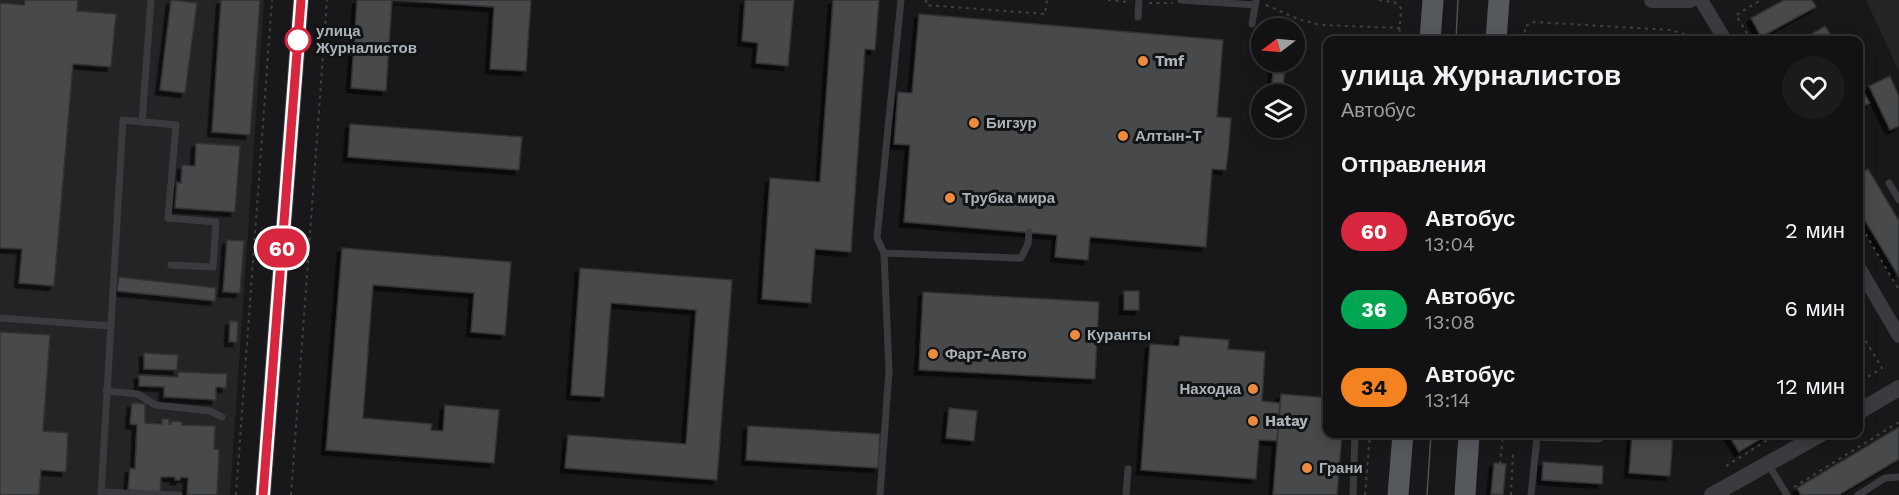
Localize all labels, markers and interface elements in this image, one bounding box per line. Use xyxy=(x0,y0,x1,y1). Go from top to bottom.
north arrow xyxy=(1251,18,1305,72)
map controls xyxy=(1251,18,1305,138)
place label: улица Журналистов xyxy=(315,22,417,57)
marker: улица Журналистов xyxy=(285,27,311,53)
place label: Tmf xyxy=(1155,52,1185,70)
marker: Tmf xyxy=(1136,54,1150,68)
button: heart xyxy=(1782,56,1845,119)
text: улица Журналистов xyxy=(1341,59,1621,92)
button: layers xyxy=(1251,84,1305,138)
text: Автобус xyxy=(1341,98,1415,122)
place label: Бигзур xyxy=(986,114,1037,132)
marker: Бигзур xyxy=(967,116,981,130)
place label: Алтын-Т xyxy=(1135,127,1202,145)
marker: Алтын-Т xyxy=(1116,129,1130,143)
text: Отправления xyxy=(1341,152,1487,177)
place label: Трубка мира xyxy=(962,189,1056,207)
marker: Трубка мира xyxy=(943,191,957,205)
text: Автобус xyxy=(1425,206,1515,231)
text: 2 мин xyxy=(1785,218,1845,243)
text: 60 xyxy=(1361,219,1387,244)
line badge: 60 xyxy=(255,228,309,268)
text: 13:04 xyxy=(1425,232,1475,256)
text: 60 xyxy=(269,236,295,261)
text: Автобус xyxy=(1425,284,1515,309)
text: 6 мин xyxy=(1785,296,1845,321)
text: 36 xyxy=(1361,297,1387,322)
text: 13:08 xyxy=(1425,310,1475,334)
place label: Куранты xyxy=(1087,326,1151,344)
marker: Куранты xyxy=(1068,328,1082,342)
place label: Фарт-Авто xyxy=(945,345,1027,363)
marker: Фарт-Авто xyxy=(926,347,940,361)
text: Автобус xyxy=(1425,362,1515,387)
text: 12 мин xyxy=(1777,374,1845,399)
text: 34 xyxy=(1361,375,1387,400)
place label: Находка xyxy=(1180,380,1242,398)
marker: Находка xyxy=(1246,382,1260,396)
text: 13:14 xyxy=(1425,388,1470,412)
place label: Hatay xyxy=(1265,412,1308,430)
marker: Hatay xyxy=(1246,414,1260,428)
place label: Грани xyxy=(1319,459,1363,477)
marker: Грани xyxy=(1300,461,1314,475)

